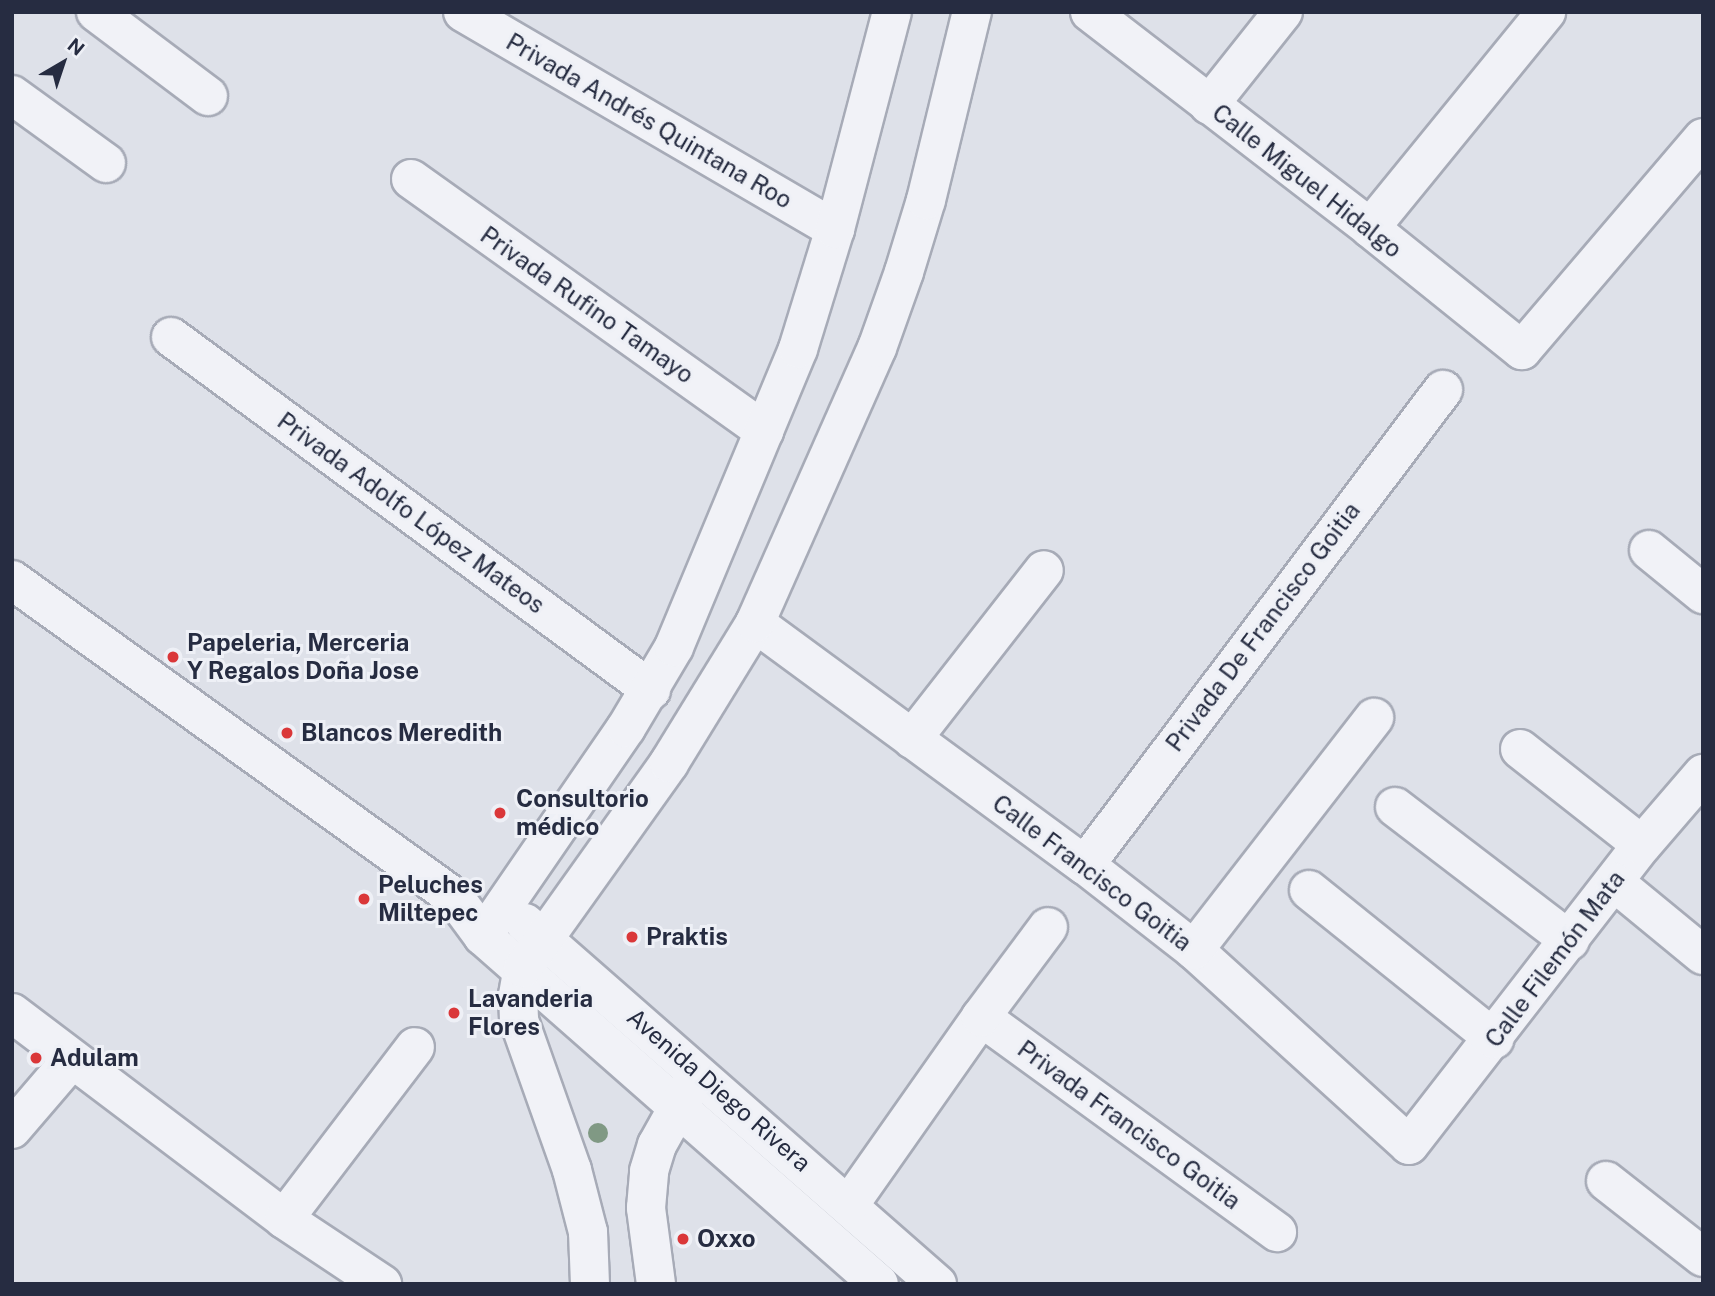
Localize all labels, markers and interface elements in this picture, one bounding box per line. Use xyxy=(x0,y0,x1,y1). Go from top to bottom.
street label: Privada Andrés Quintana Roo xyxy=(501,27,797,215)
north arrow xyxy=(28,28,98,98)
text: N xyxy=(64,33,89,60)
street label: Calle Miguel Hidalgo xyxy=(1206,98,1408,264)
street label: Privada Rufino Tamayo xyxy=(475,220,699,390)
street label: Privada Adolfo López Mateos xyxy=(272,406,550,620)
street label: Privada De Francisco Goitia xyxy=(1160,497,1366,757)
place label: Papeleria, Merceria Y Regalos Doña Jose xyxy=(187,629,420,685)
marker: Papeleria, Merceria Y Regalos Doña Jose xyxy=(165,649,181,665)
place label: Blancos Meredith xyxy=(301,719,502,747)
marker: Blancos Meredith xyxy=(279,725,295,741)
place label: Consultorio médico xyxy=(516,785,649,841)
street label: Calle Francisco Goitia xyxy=(987,789,1197,957)
marker: Consultorio médico xyxy=(490,803,510,823)
street label: Calle Filemón Mata xyxy=(1479,865,1631,1053)
place label: Peluches Miltepec xyxy=(378,871,483,927)
marker: Peluches Miltepec xyxy=(356,891,372,907)
place label: Praktis xyxy=(646,923,728,951)
marker: Praktis xyxy=(624,929,640,945)
place label: Lavanderia Flores xyxy=(468,985,593,1041)
street label: Avenida Diego Rivera xyxy=(621,1002,817,1178)
marker: Lavanderia Flores xyxy=(446,1005,462,1021)
street label: Privada Francisco Goitia xyxy=(1012,1034,1246,1216)
place label: Adulam xyxy=(50,1044,139,1072)
marker: Adulam xyxy=(28,1050,44,1066)
place label: Oxxo xyxy=(697,1225,756,1253)
marker: Oxxo xyxy=(675,1231,691,1247)

